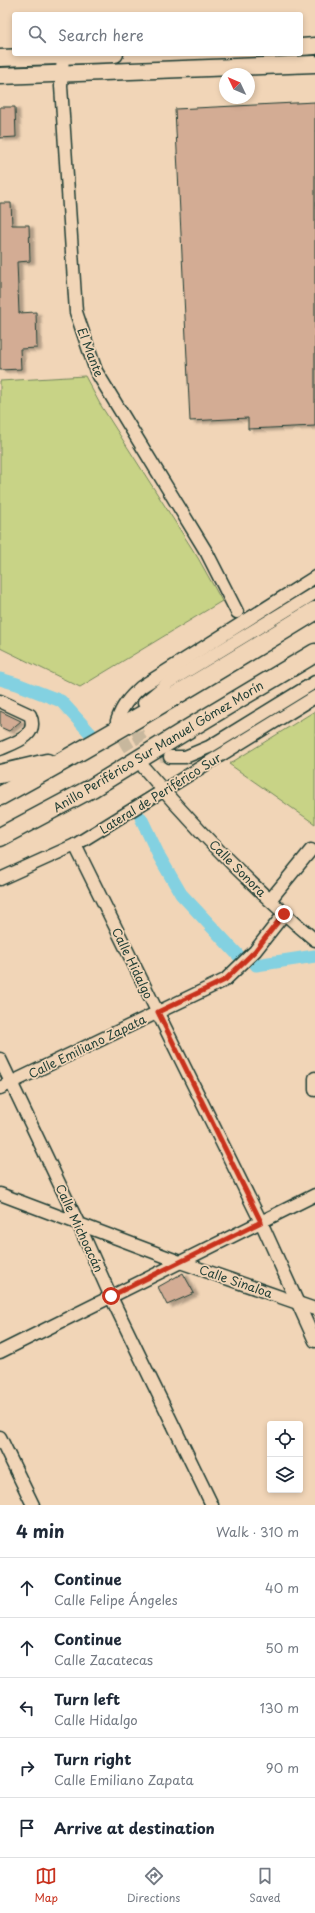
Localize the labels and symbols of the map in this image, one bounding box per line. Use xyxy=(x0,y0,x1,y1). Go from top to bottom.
north arrow xyxy=(219,68,255,104)
street label: El Mante xyxy=(73,325,109,380)
street label: Anillo Periférico Sur Manuel Gómez Morín xyxy=(49,676,267,816)
street label: Lateral de Periférico Sur xyxy=(96,748,225,838)
street label: Calle Sonora xyxy=(205,835,271,901)
route end xyxy=(275,905,293,923)
street label: Calle Hidalgo xyxy=(108,924,158,1002)
street label: Calle Emiliano Zapata xyxy=(25,1009,149,1082)
street label: Calle Michoacán xyxy=(52,1181,108,1275)
street label: Calle Sinaloa xyxy=(197,1260,275,1302)
route start xyxy=(102,1287,120,1305)

